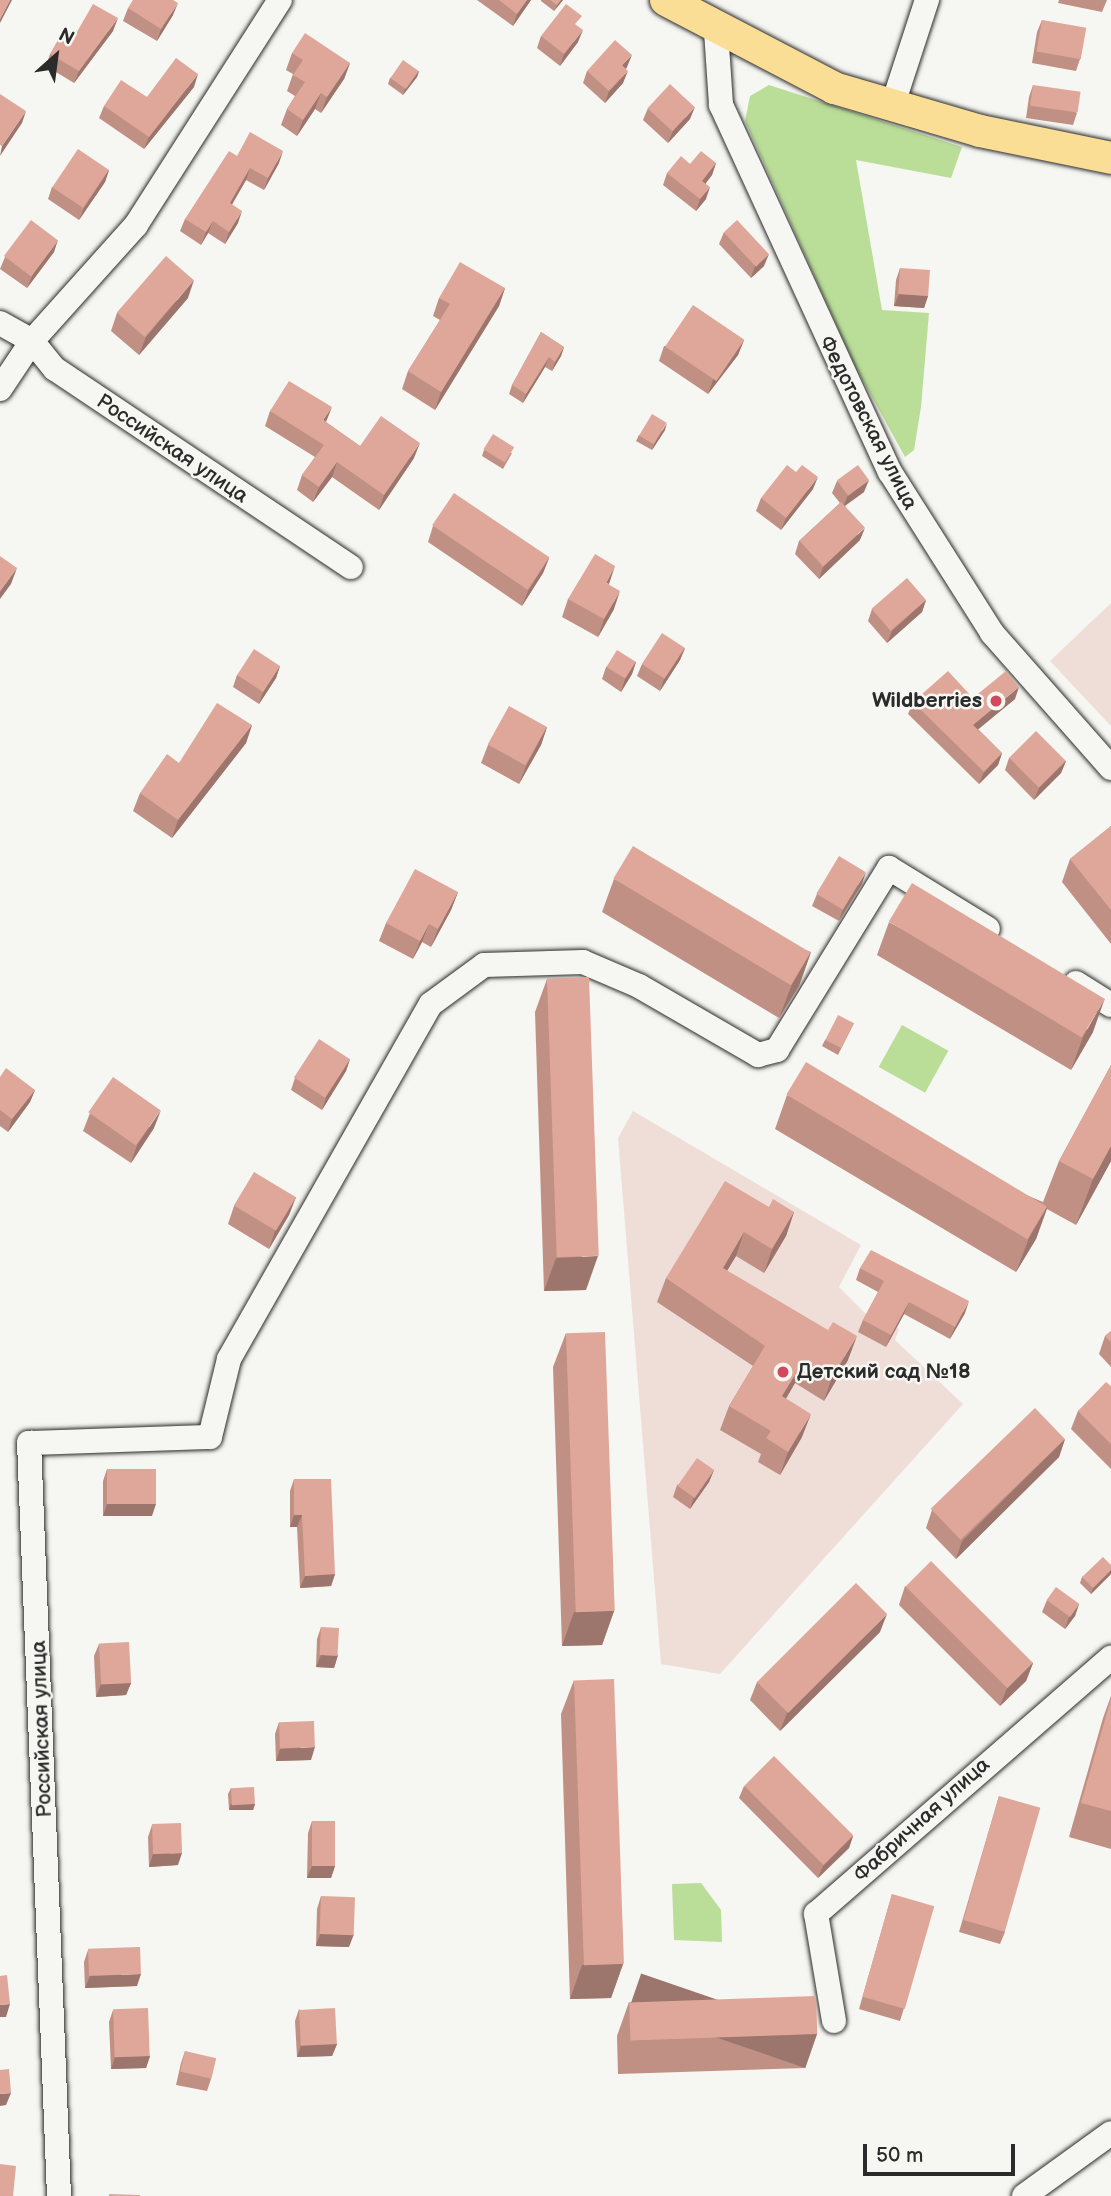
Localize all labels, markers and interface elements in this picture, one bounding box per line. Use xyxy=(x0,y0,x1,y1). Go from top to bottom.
north arrow xyxy=(21,21,91,91)
text: N xyxy=(54,24,78,51)
street label: Федотовская улица xyxy=(813,332,923,514)
street label: Российская улица xyxy=(91,389,253,509)
place label: Wildberries xyxy=(872,688,982,714)
marker: Wildberries xyxy=(988,693,1004,709)
place label: Детский сад №18 xyxy=(797,1359,971,1385)
marker: Детский сад №18 xyxy=(775,1364,791,1380)
street label: Российская улица xyxy=(26,1640,58,1818)
street label: Фабричная улица xyxy=(849,1752,995,1888)
scale bar xyxy=(866,2130,1018,2174)
text: 50 m xyxy=(876,2143,923,2168)

